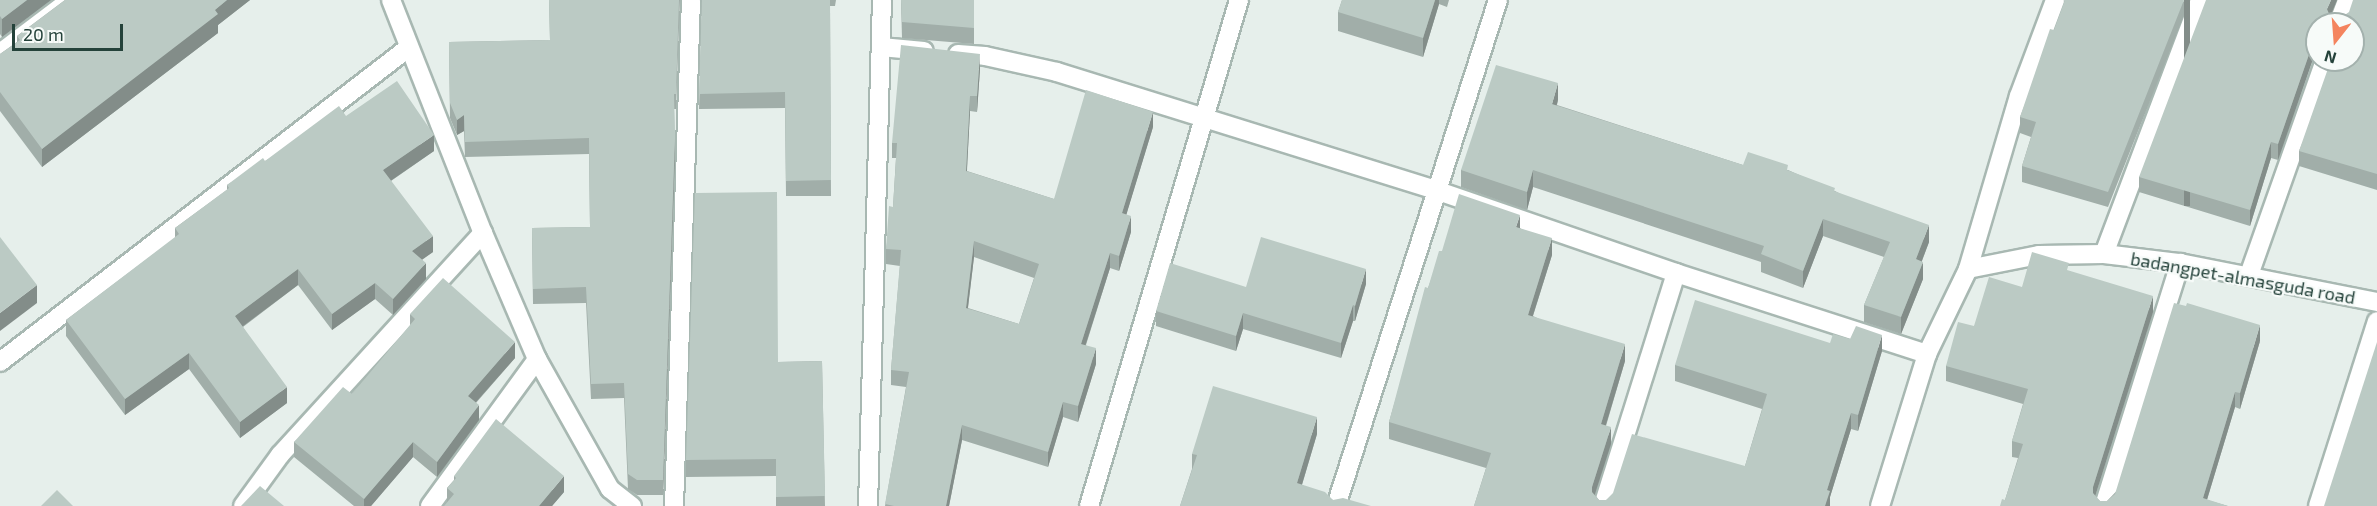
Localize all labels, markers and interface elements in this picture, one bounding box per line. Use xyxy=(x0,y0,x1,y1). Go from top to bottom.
scale bar xyxy=(15,12,126,50)
north arrow xyxy=(2305,12,2365,72)
text: 20 m xyxy=(23,23,64,45)
text: N xyxy=(2322,47,2338,69)
street label: badangpet-almasguda road xyxy=(2129,248,2357,308)

